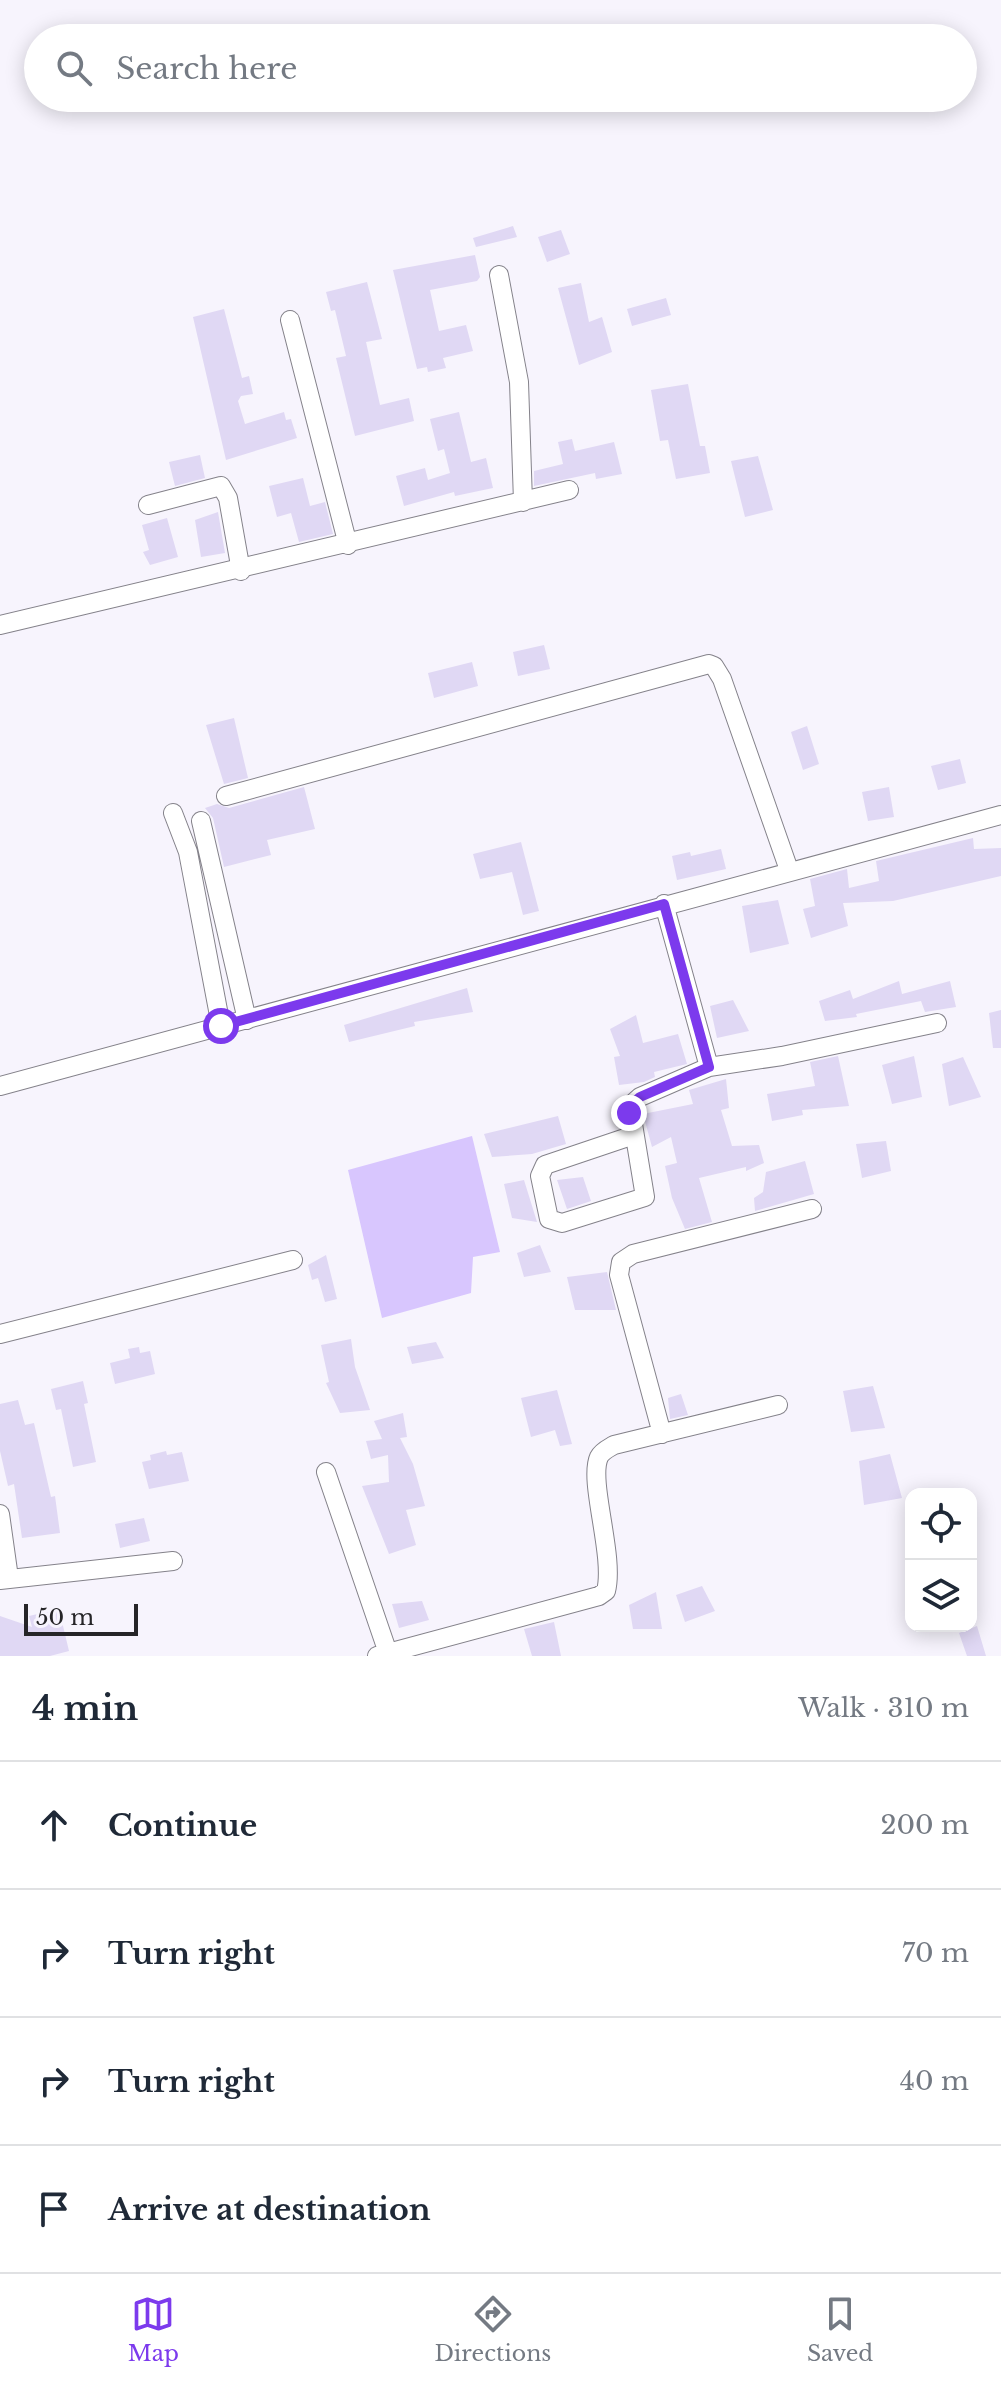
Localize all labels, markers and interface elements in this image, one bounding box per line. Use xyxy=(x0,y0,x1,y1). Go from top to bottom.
search box xyxy=(24,24,977,112)
icon: search xyxy=(52,46,96,90)
text: Search here xyxy=(116,50,297,87)
route start xyxy=(203,1008,239,1044)
route end xyxy=(611,1095,647,1131)
map controls xyxy=(905,1488,977,1632)
button: locate xyxy=(905,1488,977,1560)
button: layers xyxy=(905,1560,977,1632)
scale bar xyxy=(24,1600,138,1636)
text: 50 m xyxy=(36,1604,94,1631)
text: 4 min xyxy=(32,1687,138,1729)
text: Walk · 310 m xyxy=(798,1692,969,1724)
icon: ahead xyxy=(32,1803,76,1847)
text: Continue xyxy=(108,1807,257,1844)
text: 200 m xyxy=(880,1809,969,1841)
icon: right xyxy=(32,1931,76,1975)
text: Turn right xyxy=(108,1935,275,1972)
text: 70 m xyxy=(902,1937,969,1969)
icon: right xyxy=(32,2059,76,2103)
text: Turn right xyxy=(108,2063,275,2100)
text: 40 m xyxy=(900,2065,969,2097)
icon: arrive xyxy=(32,2187,76,2231)
text: Arrive at destination xyxy=(108,2191,431,2228)
tab: Map xyxy=(128,2292,179,2367)
tab: Directions xyxy=(434,2292,551,2367)
tab: Saved xyxy=(807,2292,873,2367)

